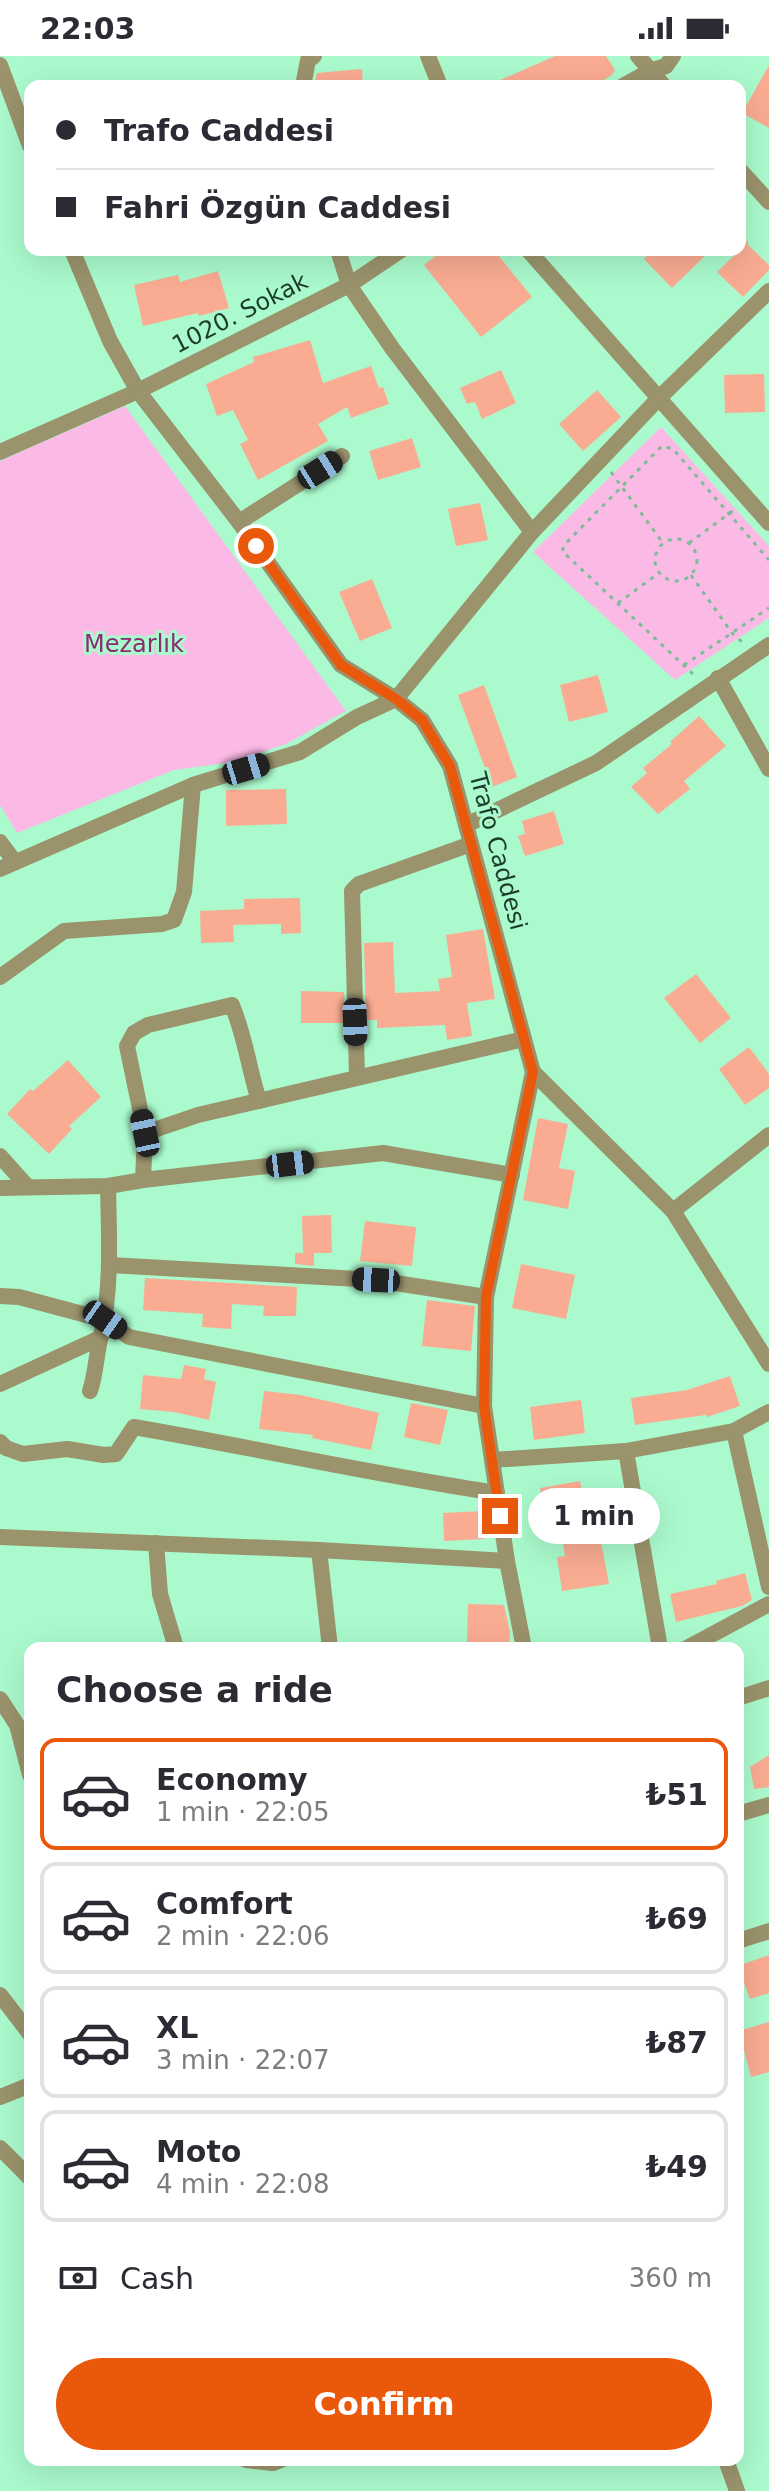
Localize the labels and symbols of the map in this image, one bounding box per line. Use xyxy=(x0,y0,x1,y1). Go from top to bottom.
street label: 1020. Sokak xyxy=(168,267,313,359)
car xyxy=(293,447,347,493)
route start xyxy=(238,528,274,564)
park label: Mezarlık xyxy=(84,630,184,658)
car xyxy=(220,751,272,787)
street label: Trafo Caddesi xyxy=(463,768,533,933)
car xyxy=(342,998,368,1046)
car xyxy=(128,1107,162,1159)
car xyxy=(265,1149,315,1179)
car xyxy=(351,1267,401,1293)
car xyxy=(78,1296,132,1344)
callout: 1 min xyxy=(528,1488,660,1544)
route end xyxy=(482,1498,518,1534)

